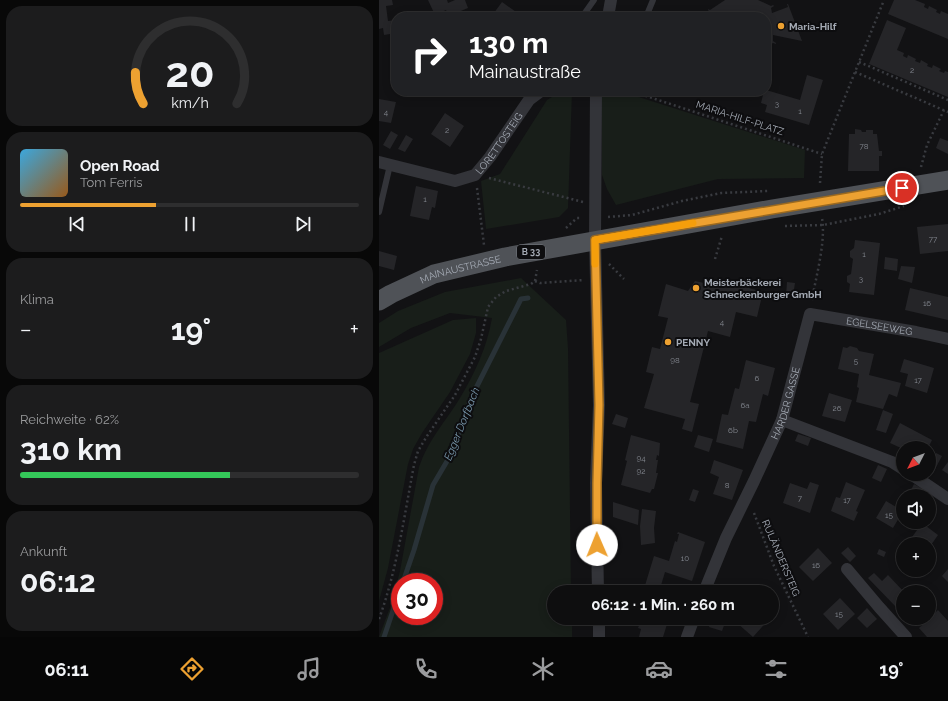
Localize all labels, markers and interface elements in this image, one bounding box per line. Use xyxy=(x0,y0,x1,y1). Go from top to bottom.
marker: Maria-Hilf xyxy=(776,21,786,31)
place label: Maria-Hilf xyxy=(789,21,837,32)
text: 130 m xyxy=(469,27,548,60)
icon: right xyxy=(403,28,455,80)
text: 20 xyxy=(165,48,214,97)
text: Mainaustraße xyxy=(469,61,581,82)
house number: 2 xyxy=(910,65,914,75)
text: km/h xyxy=(171,95,208,111)
street label: MARIA-HILF-PLATZ xyxy=(695,99,785,137)
house number: 3 xyxy=(775,99,779,109)
house number: 1 xyxy=(798,106,802,116)
house number: 4 xyxy=(384,107,389,117)
street label: LORETTOSTEIG xyxy=(473,110,524,176)
house number: 2 xyxy=(445,125,449,135)
house number: 78 xyxy=(859,141,869,151)
text: Open Road xyxy=(80,157,160,175)
pin xyxy=(885,171,919,205)
text: Tom Ferris xyxy=(80,175,143,190)
icon: arrive xyxy=(891,177,913,199)
house number: 1 xyxy=(423,194,427,204)
icon: previous xyxy=(66,213,88,235)
icon: pause xyxy=(179,213,201,235)
icon: next xyxy=(292,213,314,235)
house number: 77 xyxy=(929,234,938,244)
road number: B 33 xyxy=(517,245,545,259)
house number: 1 xyxy=(862,249,866,259)
street label: MAINAUSTRASSE xyxy=(418,253,502,285)
house number: 3 xyxy=(859,274,863,284)
place label: Meisterbäckerei Schneckenburger GmbH xyxy=(704,277,822,300)
marker: Meisterbäckerei Schneckenburger GmbH xyxy=(691,283,701,293)
text: Klima xyxy=(20,292,54,307)
house number: 16 xyxy=(923,298,931,308)
text: 19° xyxy=(171,312,211,347)
street label: EGELSEEWEG xyxy=(846,315,913,337)
text: − xyxy=(20,316,32,342)
text: + xyxy=(350,316,359,342)
house number: 4 xyxy=(720,317,725,327)
marker: PENNY xyxy=(663,337,673,347)
place label: PENNY xyxy=(676,337,710,348)
house number: 98 xyxy=(670,355,680,365)
house number: 5 xyxy=(854,356,859,366)
street label: HARDER GASSE xyxy=(768,366,801,441)
house number: 6 xyxy=(755,373,760,383)
house number: 17 xyxy=(914,375,923,385)
water label: Egger Dorfbach xyxy=(441,386,483,462)
house number: 6a xyxy=(740,400,750,410)
house number: 26 xyxy=(833,403,842,413)
text: Reichweite · 62% xyxy=(20,412,119,427)
house number: 6b xyxy=(728,425,738,435)
text: 310 km xyxy=(20,432,122,467)
north arrow xyxy=(896,441,936,481)
map controls xyxy=(896,441,936,625)
house number: 94 xyxy=(636,453,646,463)
house number: 92 xyxy=(637,466,645,476)
house number: 8 xyxy=(725,480,730,490)
button: sound xyxy=(896,489,936,529)
house number: 7 xyxy=(798,493,803,503)
house number: 17 xyxy=(843,495,852,505)
house number: 15 xyxy=(885,510,894,520)
street label: RULÄNDERSTEIG xyxy=(760,518,802,598)
position arrow xyxy=(576,524,618,566)
button: + xyxy=(896,537,936,577)
text: Ankunft xyxy=(20,544,67,559)
house number: 10 xyxy=(681,553,689,563)
house number: 16 xyxy=(812,560,820,570)
text: 06:12 xyxy=(20,564,96,599)
speed limit sign: 30 xyxy=(391,573,443,625)
button: − xyxy=(896,585,936,625)
text: 06:12 · 1 Min. · 260 m xyxy=(591,596,735,614)
house number: 15 xyxy=(835,609,844,619)
icon: directions xyxy=(178,655,206,683)
icon: music xyxy=(295,655,323,683)
icon: phone xyxy=(412,655,440,683)
icon: climate xyxy=(529,655,557,683)
icon: car xyxy=(645,655,673,683)
icon: filters xyxy=(762,655,790,683)
text: 06:11 xyxy=(44,659,89,680)
text: 19° xyxy=(879,659,903,680)

